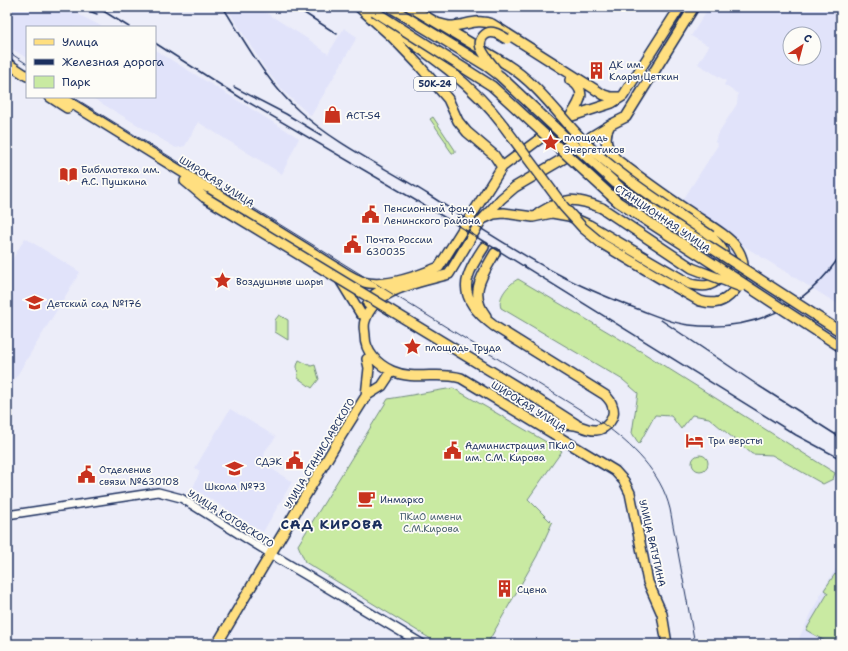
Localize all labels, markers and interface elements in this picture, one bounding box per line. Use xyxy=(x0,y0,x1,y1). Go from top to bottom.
legend xyxy=(26,26,156,98)
north arrow xyxy=(782,26,822,66)
text: С xyxy=(800,30,815,47)
text: Улица xyxy=(62,34,99,50)
text: Железная дорога xyxy=(62,54,165,70)
place label: ДК им. Клары Цеткин xyxy=(609,58,679,83)
building icon: ДК им. Клары Цеткин xyxy=(586,60,606,80)
text: Парк xyxy=(62,74,91,90)
road number: 50К-24 xyxy=(414,77,456,91)
shop icon: АСТ-54 xyxy=(323,105,343,125)
place label: АСТ-54 xyxy=(346,109,381,122)
place label: площадь Энергетиков xyxy=(564,131,625,156)
place icon: площадь Энергетиков xyxy=(541,133,561,153)
street label: ШИРОКАЯ УЛИЦА xyxy=(177,153,257,210)
place label: Библиотека им. А.С. Пушкина xyxy=(81,163,160,188)
library icon: Библиотека им. А.С. Пушкина xyxy=(58,165,78,185)
street label: СТАНЦИОННАЯ УЛИЦА xyxy=(613,182,713,255)
place label: Пенсионный фонд Ленинского района xyxy=(384,202,481,227)
public building icon: Пенсионный фонд Ленинского района xyxy=(361,204,381,224)
place label: Почта России 630035 xyxy=(366,233,433,258)
public building icon: Почта России 630035 xyxy=(343,235,363,255)
place icon: Воздушные шары xyxy=(213,271,233,291)
place label: Воздушные шары xyxy=(236,275,323,288)
school or university icon: Детский сад №176 xyxy=(24,293,44,313)
place label: Детский сад №176 xyxy=(47,297,141,310)
place icon: площадь Труда xyxy=(402,337,422,357)
place label: площадь Труда xyxy=(425,341,502,354)
street label: ШИРОКАЯ УЛИЦА xyxy=(489,378,569,435)
street label: УЛИЦА СТАНИСЛАВСКОГО xyxy=(281,396,358,511)
hotel icon: Три версты xyxy=(685,430,705,450)
place label: Три версты xyxy=(708,434,762,447)
place label: Администрация ПКиО им. С.М. Кирова xyxy=(465,439,575,464)
public building icon: Администрация ПКиО им. С.М. Кирова xyxy=(442,441,462,461)
public building icon: СДЭК xyxy=(285,451,305,471)
place label: СДЭК xyxy=(256,455,283,468)
school or university icon: Школа №73 xyxy=(225,459,245,479)
place label: Отделение связи №630108 xyxy=(99,463,179,488)
public building icon: Отделение связи №630108 xyxy=(76,465,96,485)
place label: Школа №73 xyxy=(204,480,266,493)
street label: УЛИЦА КОТОВСКОГО xyxy=(185,487,276,550)
cafe icon: Инмарко xyxy=(357,489,377,509)
place label: Инмарко xyxy=(380,493,424,506)
street label: УЛИЦА ВАТУТИНА xyxy=(636,498,669,588)
park label: ПКиО имени С.М.Кирова xyxy=(400,510,463,535)
district label: САД КИРОВА xyxy=(280,515,384,533)
building icon: Сцена xyxy=(494,579,514,599)
place label: Сцена xyxy=(517,583,548,596)

